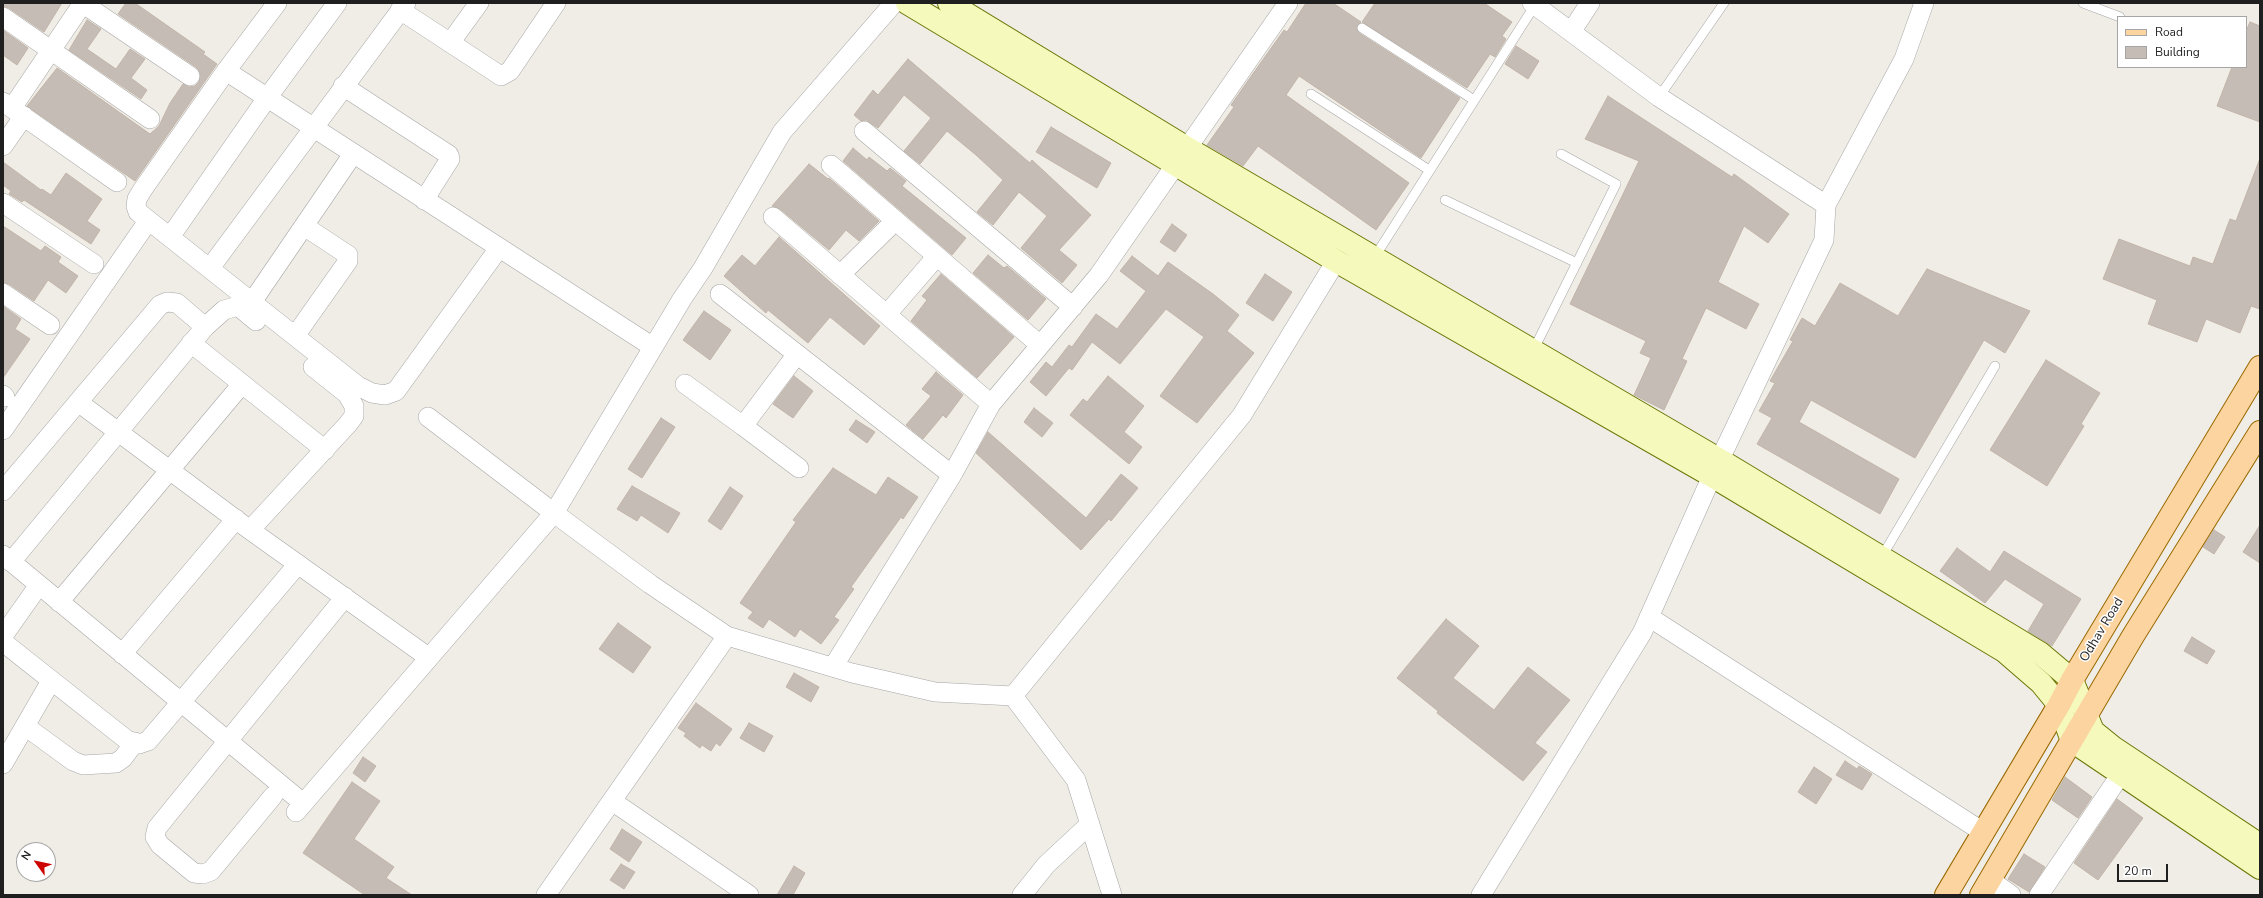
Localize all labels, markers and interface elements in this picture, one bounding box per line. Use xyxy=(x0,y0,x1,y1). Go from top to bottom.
legend xyxy=(2117,16,2247,68)
text: Road xyxy=(2155,24,2183,40)
text: Building xyxy=(2155,44,2200,60)
street label: Odhav Road xyxy=(2077,595,2127,665)
north arrow xyxy=(16,842,56,882)
text: N xyxy=(18,848,35,863)
scale bar xyxy=(2119,856,2170,882)
text: 20 m xyxy=(2124,863,2152,879)

